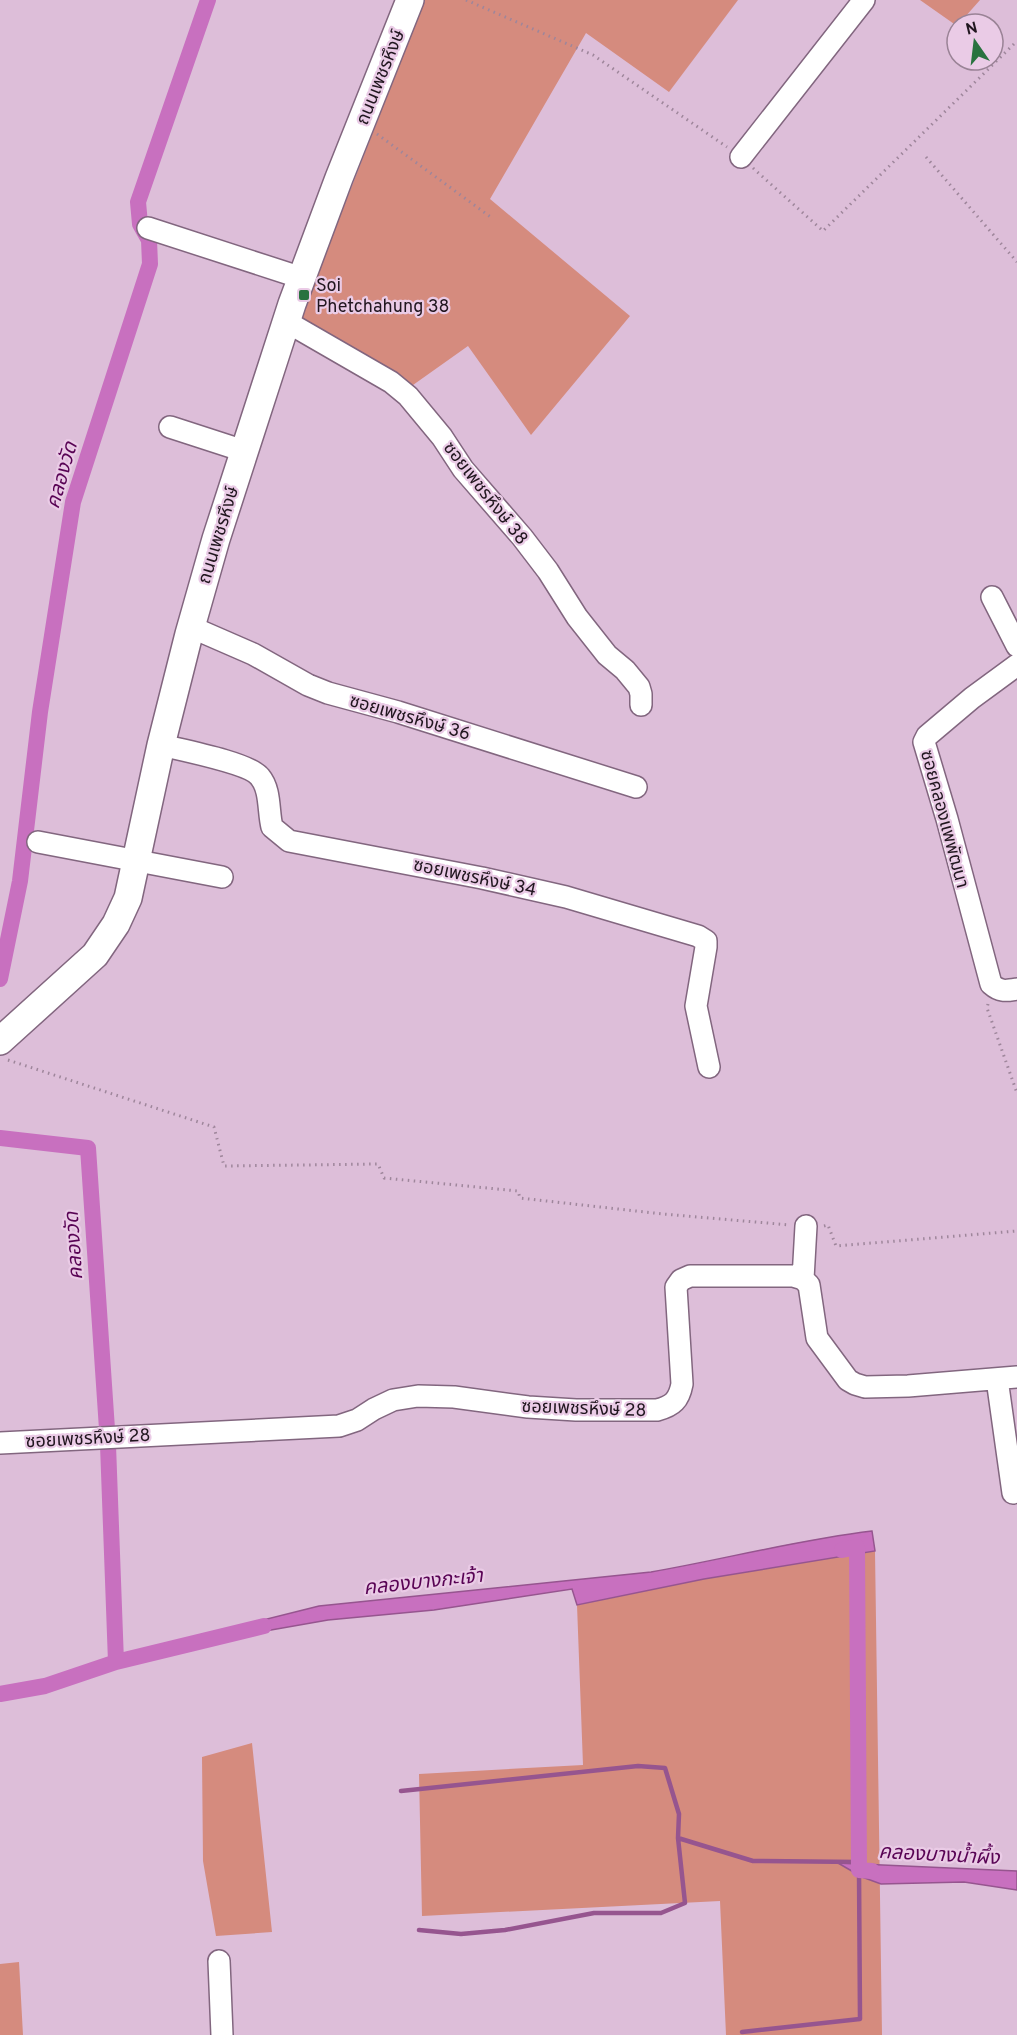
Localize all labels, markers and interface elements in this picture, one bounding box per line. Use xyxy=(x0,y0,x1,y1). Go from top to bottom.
north arrow xyxy=(945,12,1005,72)
text: N xyxy=(964,18,980,40)
street label: ถนนเพชรหึงษ์ xyxy=(352,27,411,129)
place label: Soi Phetchahung 38 xyxy=(316,275,450,319)
marker: Soi Phetchahung 38 xyxy=(297,288,311,302)
street label: ซอยเพชรหึงษ์ 38 xyxy=(437,438,532,550)
water label: คลองวัด xyxy=(41,439,85,512)
street label: ถนนเพชรหึงษ์ xyxy=(194,484,245,587)
street label: ซอยเพชรหึงษ์ 36 xyxy=(346,690,473,747)
street label: ซอยคลองแพพัฒนา xyxy=(914,748,973,891)
street label: ซอยเพชรหึงษ์ 34 xyxy=(411,854,538,903)
water label: คลองวัด xyxy=(60,1210,90,1281)
street label: ซอยเพชรหึงษ์ 28 xyxy=(521,1396,647,1423)
street label: ซอยเพชรหึงษ์ 28 xyxy=(25,1425,151,1454)
water label: คลองบางกะเจ้า xyxy=(362,1564,485,1602)
water label: คลองบางน้ำผึ้ง xyxy=(878,1837,1001,1872)

